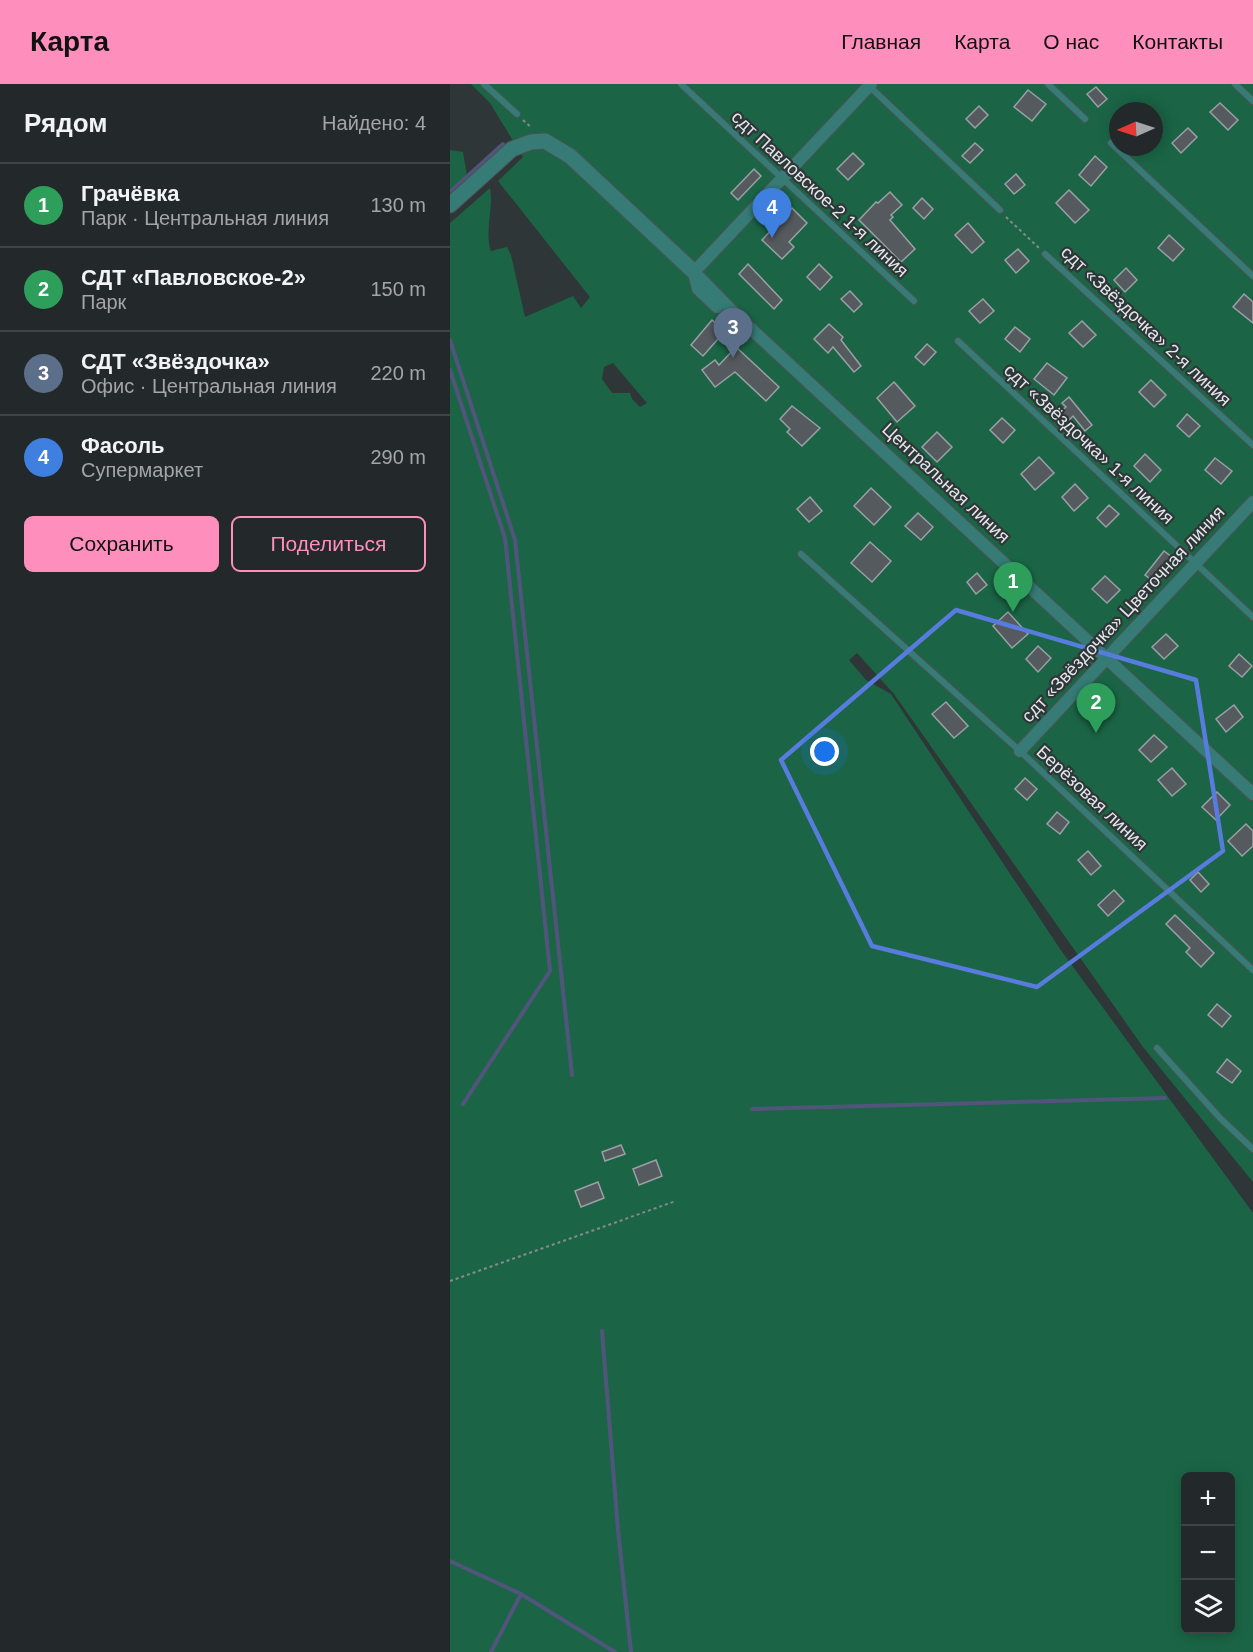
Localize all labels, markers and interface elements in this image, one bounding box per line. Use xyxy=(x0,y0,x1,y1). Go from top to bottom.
text: Карта xyxy=(30,26,109,57)
text: Главная xyxy=(841,30,921,53)
text: Карта xyxy=(954,30,1010,53)
text: О нас xyxy=(1043,30,1099,53)
text: Контакты xyxy=(1132,30,1223,53)
north arrow xyxy=(1109,102,1163,156)
street label: сдт Павловское-2 1-я линия xyxy=(728,107,912,281)
text: Рядом xyxy=(24,108,107,138)
text: Найдено: 4 xyxy=(322,112,426,134)
text: Грачёвка xyxy=(81,181,180,206)
pin: 4 xyxy=(752,188,792,238)
text: 1 xyxy=(38,194,49,216)
text: 130 m xyxy=(370,194,426,216)
text: Парк · Центральная линия xyxy=(81,207,329,229)
street label: сдт «Звёздочка» 2-я линия xyxy=(1057,242,1235,410)
text: СДТ «Павловское-2» xyxy=(81,265,306,290)
text: 2 xyxy=(38,278,49,300)
text: 150 m xyxy=(370,278,426,300)
text: Парк xyxy=(81,291,126,313)
pin: 3 xyxy=(714,308,752,358)
text: СДТ «Звёздочка» xyxy=(81,349,270,374)
street label: сдт «Звёздочка» 1-я линия xyxy=(1000,360,1178,528)
text: 3 xyxy=(38,362,49,384)
text: 220 m xyxy=(370,362,426,384)
text: Офис · Центральная линия xyxy=(81,375,337,397)
street label: Центральная линия xyxy=(878,419,1014,547)
text: Фасоль xyxy=(81,433,165,458)
text: 4 xyxy=(38,446,49,468)
text: 290 m xyxy=(370,446,426,468)
text: Супермаркет xyxy=(81,459,203,481)
street label: сдт «Звёздочка» Цветочная линия xyxy=(1017,502,1229,726)
button: Сохранить xyxy=(24,516,219,572)
button: Поделиться xyxy=(231,516,426,572)
pin: 1 xyxy=(994,562,1032,612)
pin: 2 xyxy=(1076,684,1116,733)
your location xyxy=(810,737,839,766)
street label: Берёзовая линия xyxy=(1032,741,1152,855)
map controls xyxy=(1181,1472,1235,1634)
button: + xyxy=(1181,1472,1235,1526)
button: − xyxy=(1181,1526,1235,1580)
button: layers xyxy=(1181,1580,1235,1634)

